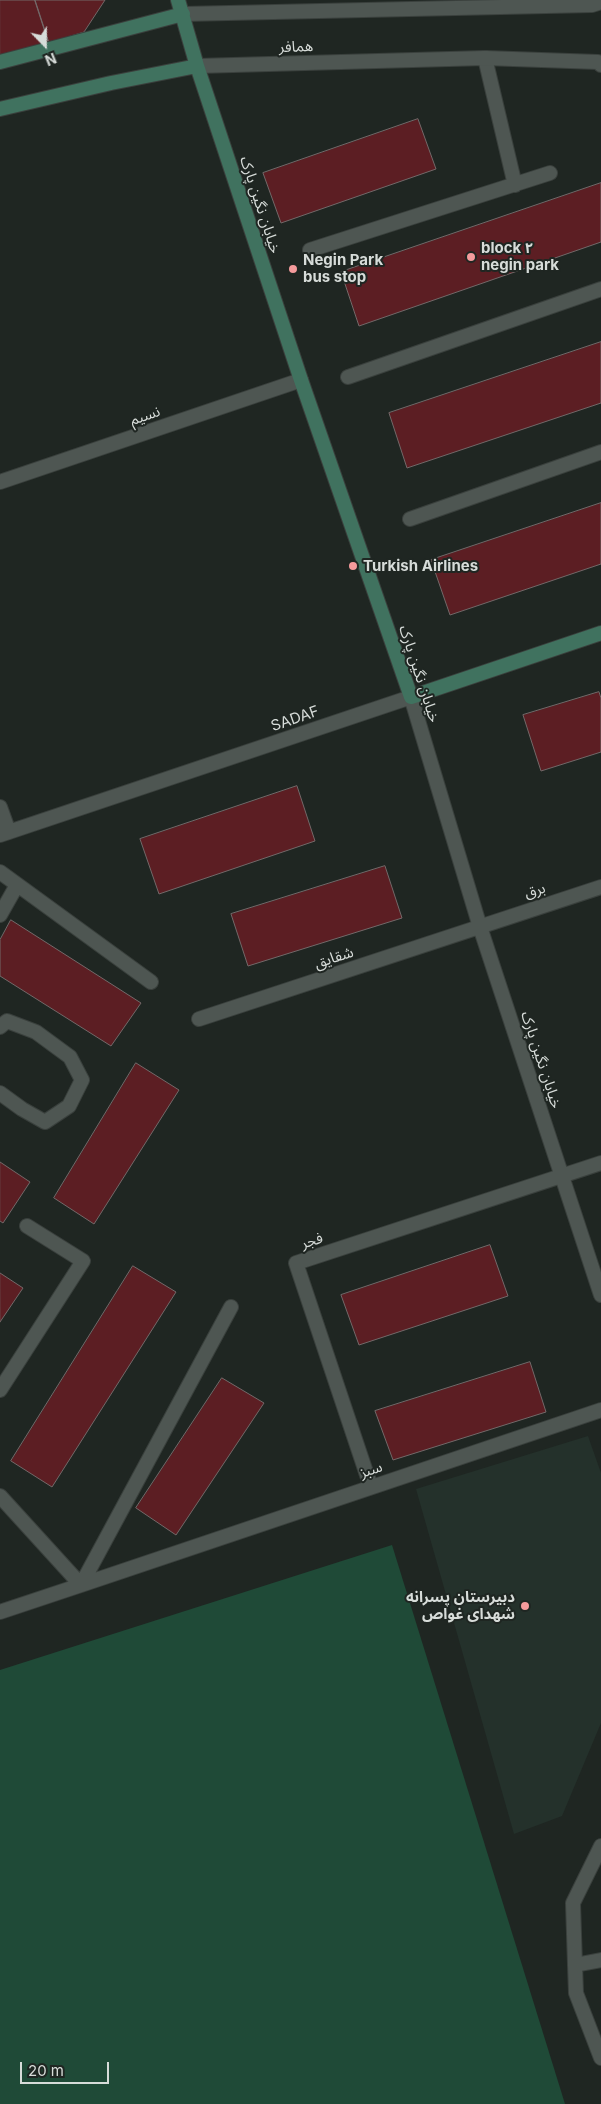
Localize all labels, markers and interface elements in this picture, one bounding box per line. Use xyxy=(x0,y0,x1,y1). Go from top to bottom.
north arrow xyxy=(20,20,70,70)
street label: همافر xyxy=(279,37,313,57)
text: N xyxy=(43,49,59,69)
street label: خیابان نگین پارک xyxy=(236,154,284,256)
place label: block ۲ negin park xyxy=(481,239,559,274)
place label: Negin Park bus stop xyxy=(303,251,383,286)
marker: block ۲ negin park xyxy=(465,251,477,263)
marker: Negin Park bus stop xyxy=(287,263,299,275)
street label: نسیم xyxy=(128,402,162,430)
place label: Turkish Airlines xyxy=(363,557,478,575)
marker: Turkish Airlines xyxy=(347,560,359,572)
street label: خیابان نگین پارک xyxy=(395,623,443,725)
street label: SADAF xyxy=(269,702,321,736)
street label: برق xyxy=(522,879,548,903)
street label: شقایق xyxy=(312,943,356,973)
street label: خیابان نگین پارک xyxy=(517,1009,565,1111)
street label: فجر xyxy=(299,1229,325,1253)
street label: سبز xyxy=(357,1458,385,1482)
place label: دبیرستان پسرانه شهدای غواص xyxy=(406,1588,515,1623)
marker: دبیرستان پسرانه شهدای غواص xyxy=(519,1600,531,1612)
scale bar xyxy=(22,2052,111,2084)
text: 20 m xyxy=(28,2061,64,2080)

